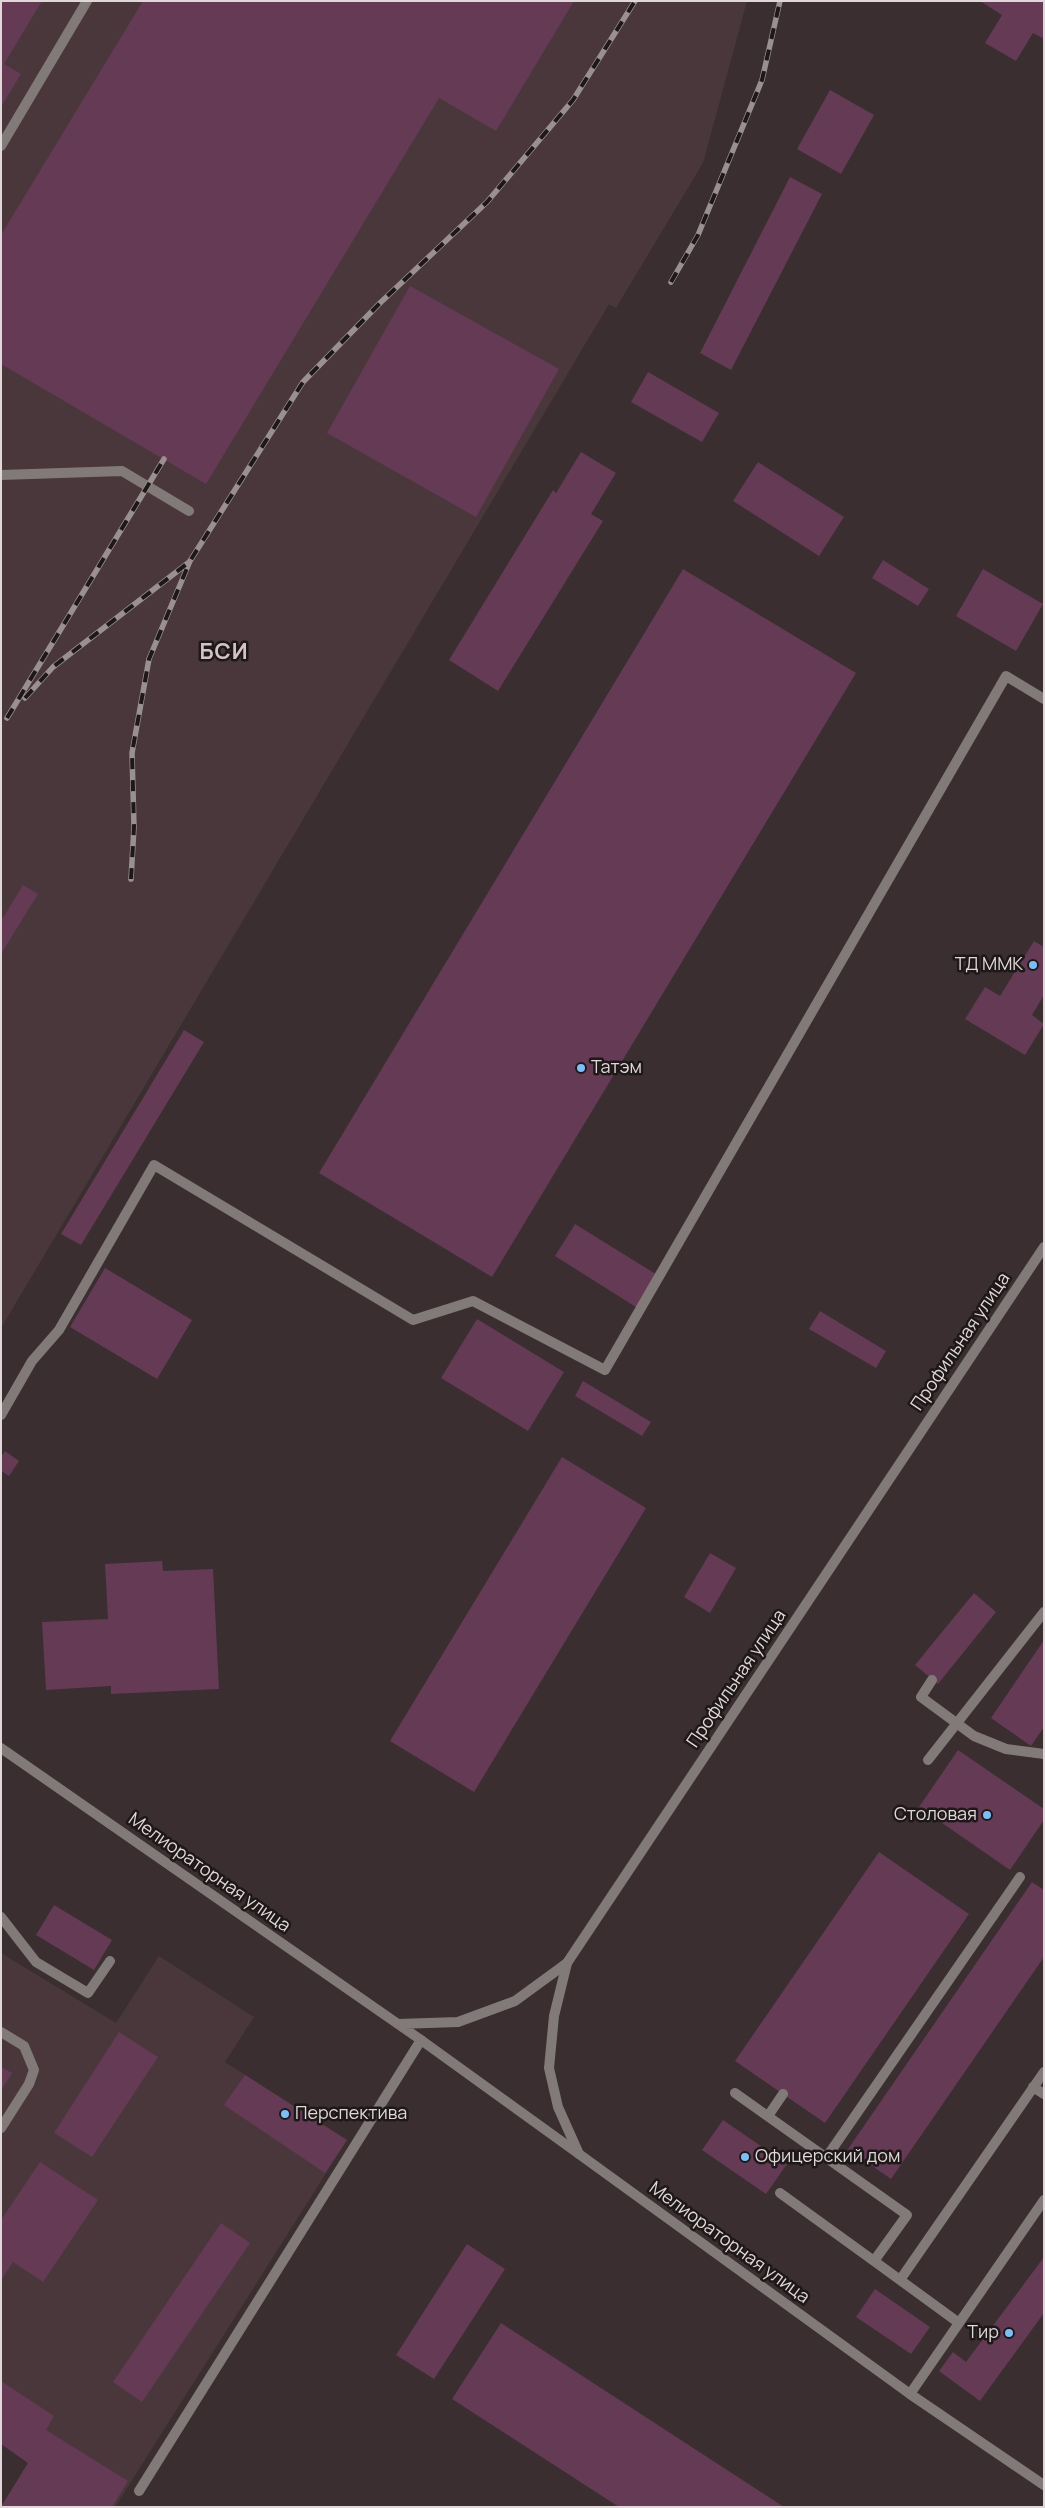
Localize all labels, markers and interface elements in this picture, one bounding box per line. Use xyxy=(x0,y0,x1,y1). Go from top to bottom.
district label: БСИ xyxy=(199,640,249,666)
place label: ТД ММК xyxy=(955,954,1023,976)
marker: ТД ММК xyxy=(1027,959,1039,971)
place label: Татэм xyxy=(591,1057,642,1079)
marker: Татэм xyxy=(575,1062,587,1074)
street label: Профильная улица xyxy=(907,1269,1015,1415)
street label: Профильная улица xyxy=(683,1606,791,1752)
place label: Столовая xyxy=(894,1804,977,1826)
street label: Мелиораторная улица xyxy=(124,1809,294,1937)
marker: Столовая xyxy=(981,1809,993,1821)
place label: Перспектива xyxy=(295,2103,407,2125)
marker: Перспектива xyxy=(279,2108,291,2120)
place label: Офицерский дом xyxy=(755,2146,900,2168)
marker: Офицерский дом xyxy=(739,2151,751,2163)
street label: Мелиораторная улица xyxy=(645,2178,813,2308)
place label: Тир xyxy=(967,2322,999,2344)
marker: Тир xyxy=(1003,2327,1015,2339)

